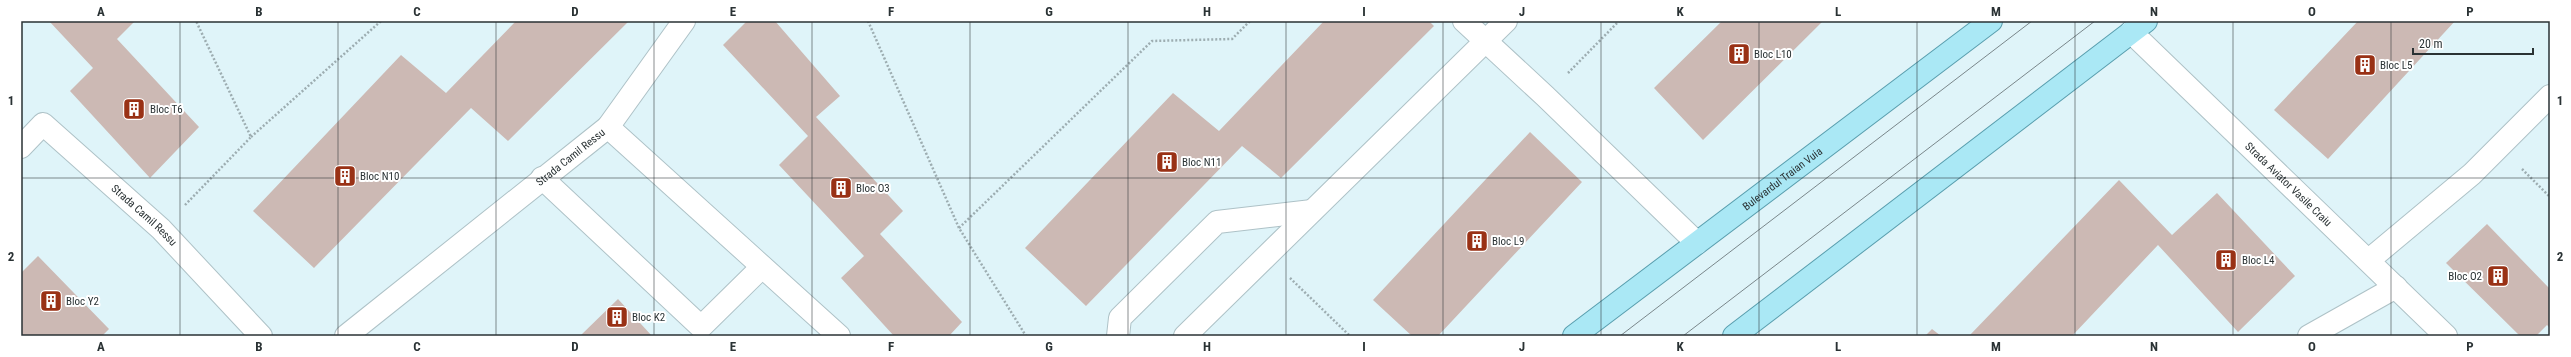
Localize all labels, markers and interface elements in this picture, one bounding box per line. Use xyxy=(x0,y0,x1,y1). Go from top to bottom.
text: A xyxy=(97,4,105,19)
text: B xyxy=(255,4,263,19)
text: C xyxy=(413,4,421,19)
text: D xyxy=(571,4,579,19)
text: E xyxy=(730,4,737,19)
text: F xyxy=(888,4,894,19)
text: G xyxy=(1045,4,1053,19)
text: H xyxy=(1203,4,1211,19)
text: I xyxy=(1362,4,1366,19)
text: J xyxy=(1519,4,1525,19)
text: K xyxy=(1676,4,1684,19)
text: L xyxy=(1835,4,1841,19)
text: M xyxy=(1991,4,2001,19)
text: N xyxy=(2150,4,2158,19)
text: O xyxy=(2308,4,2316,19)
text: P xyxy=(2466,4,2474,19)
scale bar xyxy=(2413,30,2533,56)
text: 20 m xyxy=(2419,37,2443,51)
building icon: Bloc L10 xyxy=(1726,41,1752,67)
place label: Bloc L10 xyxy=(1754,48,1792,61)
building icon: Bloc L5 xyxy=(2352,52,2378,78)
place label: Bloc L5 xyxy=(2380,59,2412,72)
text: 1 xyxy=(8,93,14,108)
text: 1 xyxy=(2557,93,2563,108)
building icon: Bloc T6 xyxy=(121,96,147,122)
place label: Bloc T6 xyxy=(150,103,183,116)
street label: Strada Camil Ressu xyxy=(533,126,607,188)
street label: Strada Aviator Vasile Craiu xyxy=(2243,139,2335,229)
street label: Bulevardul Traian Vuia xyxy=(1740,144,1825,213)
building icon: Bloc N11 xyxy=(1154,149,1180,175)
place label: Bloc N11 xyxy=(1182,156,1221,169)
building icon: Bloc N10 xyxy=(332,163,358,189)
place label: Bloc N10 xyxy=(360,170,399,183)
building icon: Bloc O3 xyxy=(828,175,854,201)
street label: Strada Camil Ressu xyxy=(109,182,180,248)
place label: Bloc O3 xyxy=(856,182,890,195)
building icon: Bloc L9 xyxy=(1464,228,1490,254)
place label: Bloc L9 xyxy=(1492,235,1524,248)
building icon: Bloc L4 xyxy=(2213,247,2239,273)
text: 2 xyxy=(8,249,15,264)
text: 2 xyxy=(2557,249,2564,264)
place label: Bloc L4 xyxy=(2242,254,2275,267)
building icon: Bloc O2 xyxy=(2485,263,2511,289)
place label: Bloc O2 xyxy=(2448,270,2482,283)
building icon: Bloc Y2 xyxy=(38,288,64,314)
place label: Bloc Y2 xyxy=(66,295,99,308)
building icon: Bloc K2 xyxy=(604,304,630,330)
place label: Bloc K2 xyxy=(632,311,665,324)
text: A xyxy=(97,339,105,354)
text: B xyxy=(255,339,263,354)
text: C xyxy=(413,339,421,354)
text: D xyxy=(571,339,579,354)
text: E xyxy=(730,339,737,354)
text: F xyxy=(888,339,894,354)
text: G xyxy=(1045,339,1053,354)
text: H xyxy=(1203,339,1211,354)
text: I xyxy=(1362,339,1366,354)
text: J xyxy=(1519,339,1525,354)
text: K xyxy=(1676,339,1684,354)
text: L xyxy=(1835,339,1841,354)
text: M xyxy=(1991,339,2001,354)
text: N xyxy=(2150,339,2158,354)
text: O xyxy=(2308,339,2316,354)
text: P xyxy=(2466,339,2474,354)

